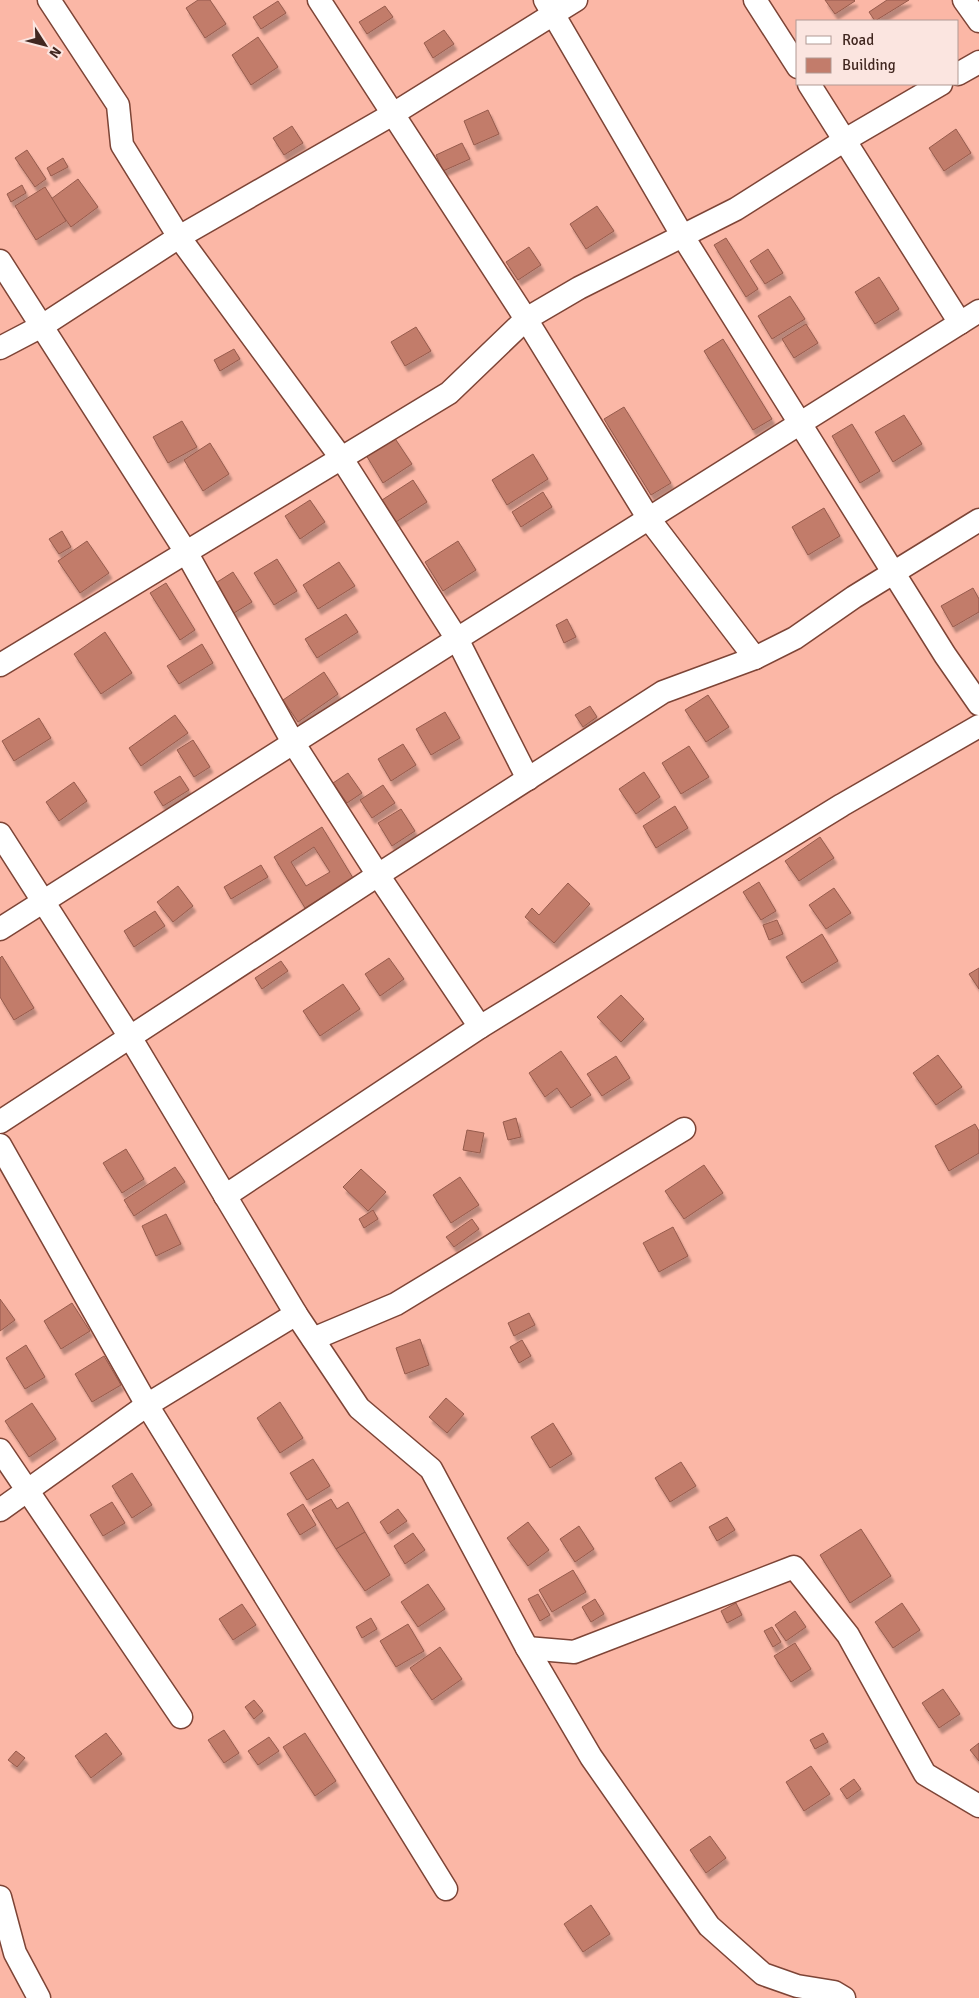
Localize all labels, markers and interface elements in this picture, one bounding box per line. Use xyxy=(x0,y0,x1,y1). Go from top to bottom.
north arrow xyxy=(20,20,70,70)
legend xyxy=(796,20,959,85)
text: Road xyxy=(842,31,874,49)
text: N xyxy=(45,43,65,61)
text: Building xyxy=(842,56,896,74)

